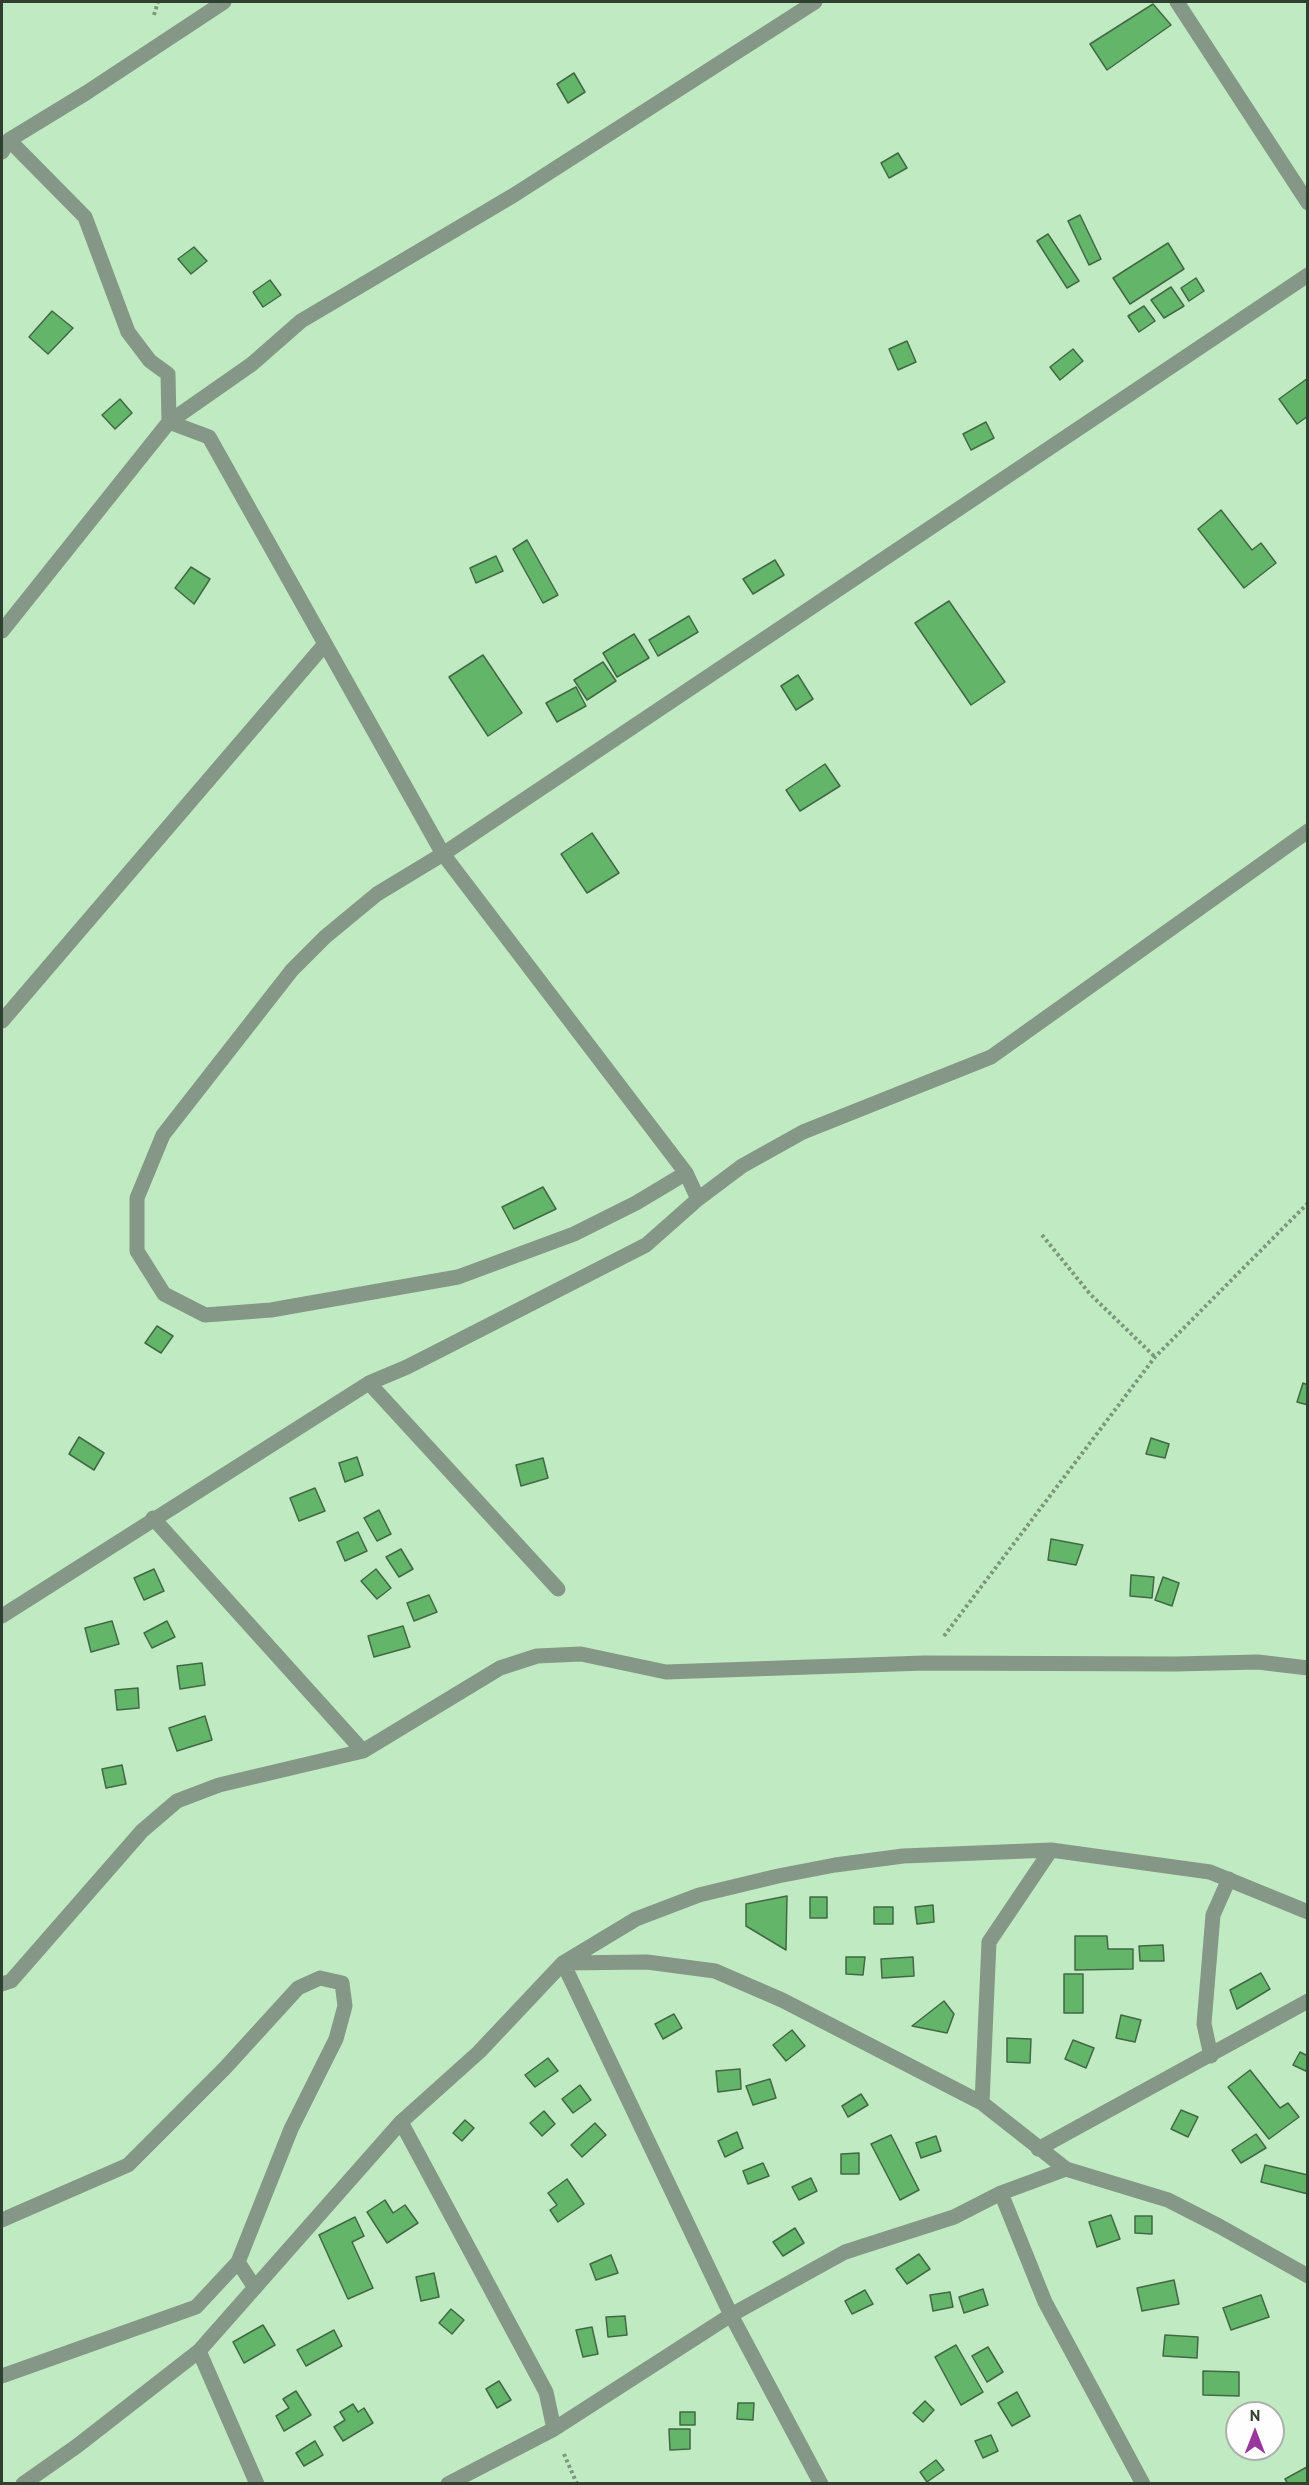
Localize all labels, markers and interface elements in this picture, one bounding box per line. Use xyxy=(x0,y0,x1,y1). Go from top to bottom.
north arrow xyxy=(1225,2401,1285,2461)
text: N xyxy=(1250,2405,1260,2425)

